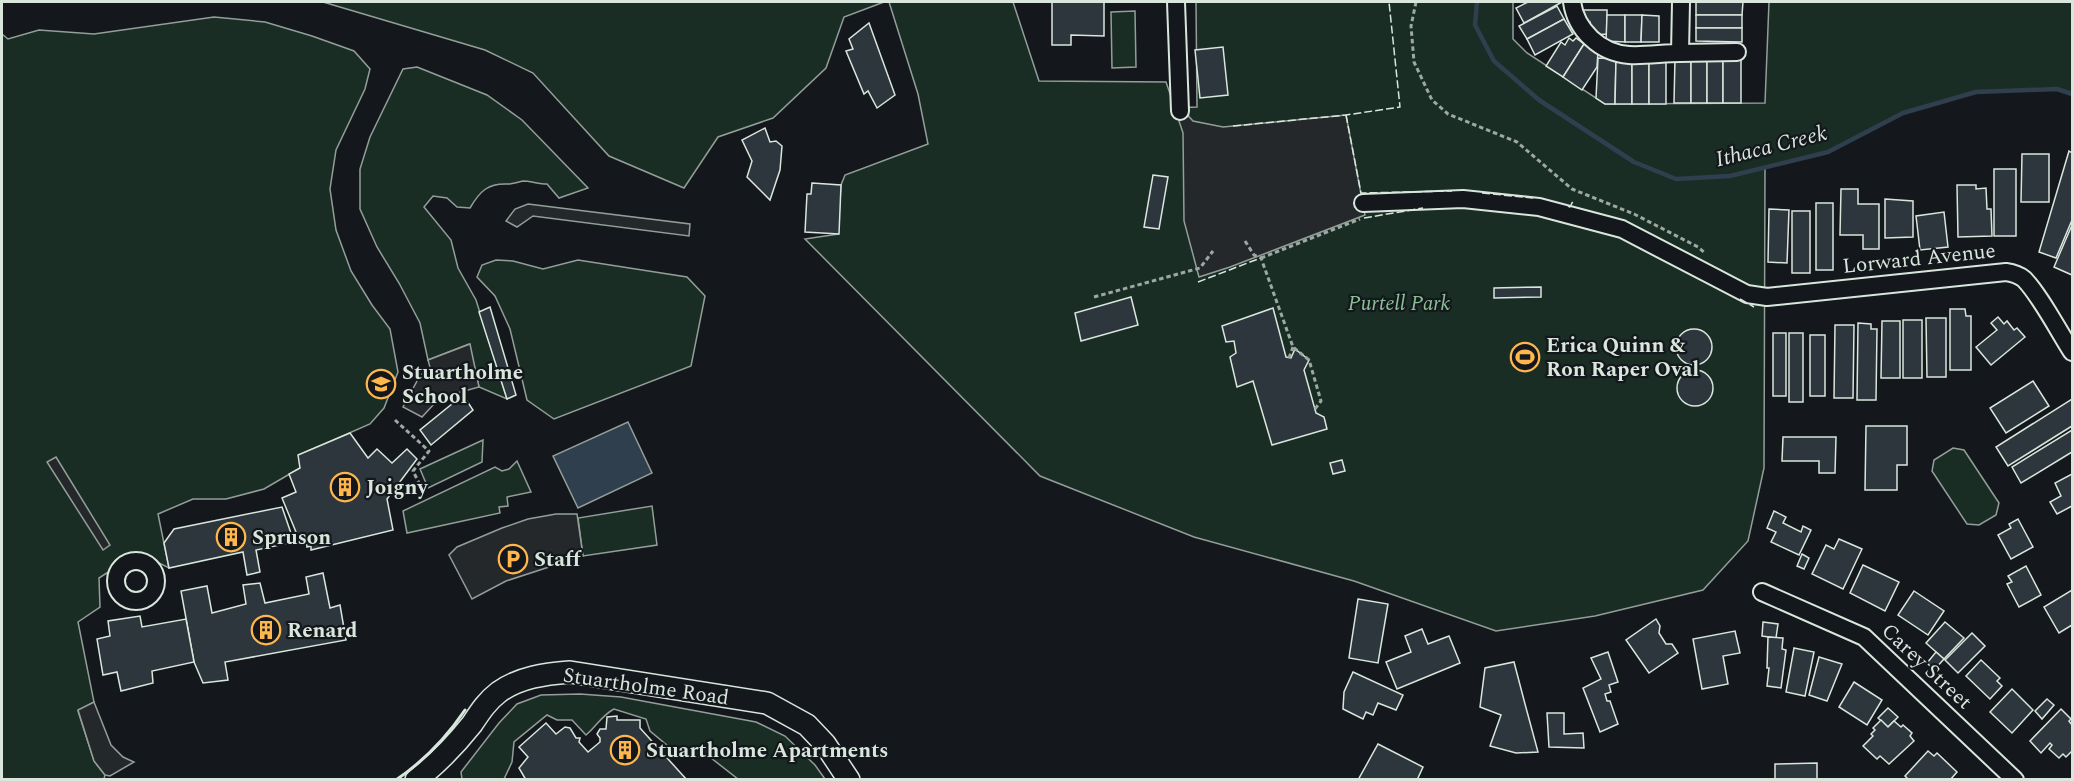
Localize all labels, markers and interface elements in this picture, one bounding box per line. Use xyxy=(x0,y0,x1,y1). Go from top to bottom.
water label: Ithaca Creek xyxy=(1712,117,1831,176)
street label: Lorward Avenue xyxy=(1841,235,1997,283)
park label: Purtell Park xyxy=(1348,288,1451,320)
place label: Erica Quinn & Ron Raper Oval xyxy=(1546,330,1699,386)
sports icon: Erica Quinn & Ron Raper Oval xyxy=(1509,341,1541,373)
place label: Stuartholme School xyxy=(402,357,523,413)
school or university icon: Stuartholme School xyxy=(365,368,397,400)
building icon: Joigny xyxy=(329,471,361,503)
place label: Joigny xyxy=(366,472,428,504)
building icon: Spruson xyxy=(215,521,247,553)
place label: Spruson xyxy=(252,522,331,554)
parking icon: Staff xyxy=(497,543,529,575)
place label: Staff xyxy=(534,544,582,576)
building icon: Renard xyxy=(250,614,282,646)
place label: Renard xyxy=(287,615,357,647)
street label: Carey Street xyxy=(1874,616,1979,717)
street label: Stuartholme Road xyxy=(561,660,731,714)
building icon: Stuartholme Apartments xyxy=(609,734,641,766)
place label: Stuartholme Apartments xyxy=(646,735,889,767)

